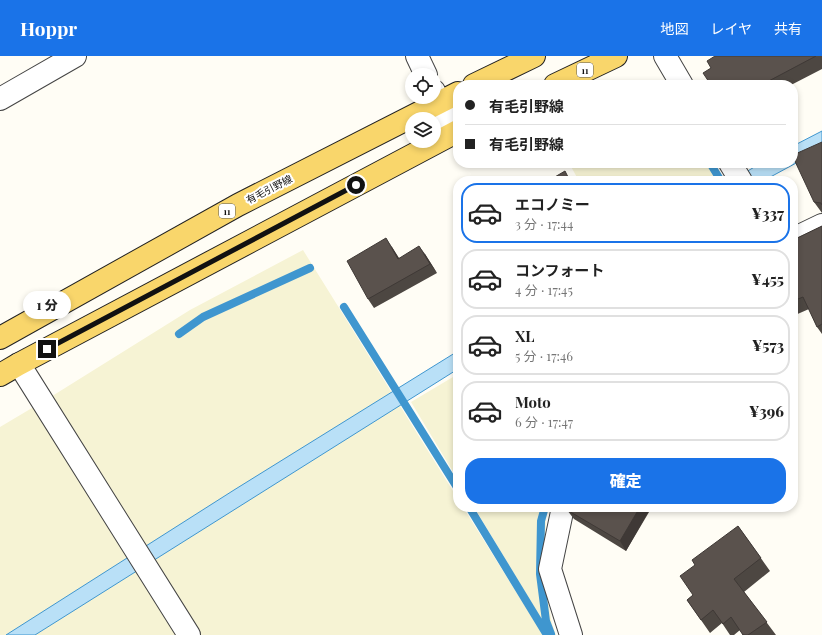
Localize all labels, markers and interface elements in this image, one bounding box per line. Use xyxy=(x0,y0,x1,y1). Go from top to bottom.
text: Hoppr xyxy=(20,15,77,41)
text: 地図 xyxy=(660,19,688,38)
text: レイヤ xyxy=(710,19,752,38)
text: 共有 xyxy=(774,19,802,38)
road number: 11 xyxy=(577,63,593,77)
map controls xyxy=(405,68,441,148)
button: locate xyxy=(405,68,441,104)
text: 有毛引野線 xyxy=(489,96,564,116)
button: layers xyxy=(405,112,441,148)
text: 有毛引野線 xyxy=(489,134,564,154)
street label: 有毛引野線 xyxy=(244,171,294,207)
route start xyxy=(347,176,365,194)
text: エコノミー xyxy=(515,194,590,214)
icon: car xyxy=(467,195,503,231)
text: ¥337 xyxy=(752,203,784,223)
road number: 11 xyxy=(219,204,235,218)
text: 3 分 · 17:44 xyxy=(515,215,573,232)
text: コンフォート xyxy=(515,260,605,280)
icon: car xyxy=(467,261,503,297)
text: ¥455 xyxy=(751,269,784,289)
text: 4 分 · 17:45 xyxy=(515,281,573,298)
callout: 1 分 xyxy=(23,291,71,319)
text: 1 分 xyxy=(36,296,58,313)
text: XL xyxy=(515,326,535,346)
icon: car xyxy=(467,327,503,363)
text: ¥573 xyxy=(752,335,784,355)
route end xyxy=(38,340,56,358)
text: 5 分 · 17:46 xyxy=(515,347,573,364)
text: Moto xyxy=(515,392,551,412)
icon: car xyxy=(467,393,503,429)
text: ¥396 xyxy=(749,401,784,421)
text: 6 分 · 17:47 xyxy=(515,413,573,430)
button: 確定 xyxy=(465,458,786,504)

